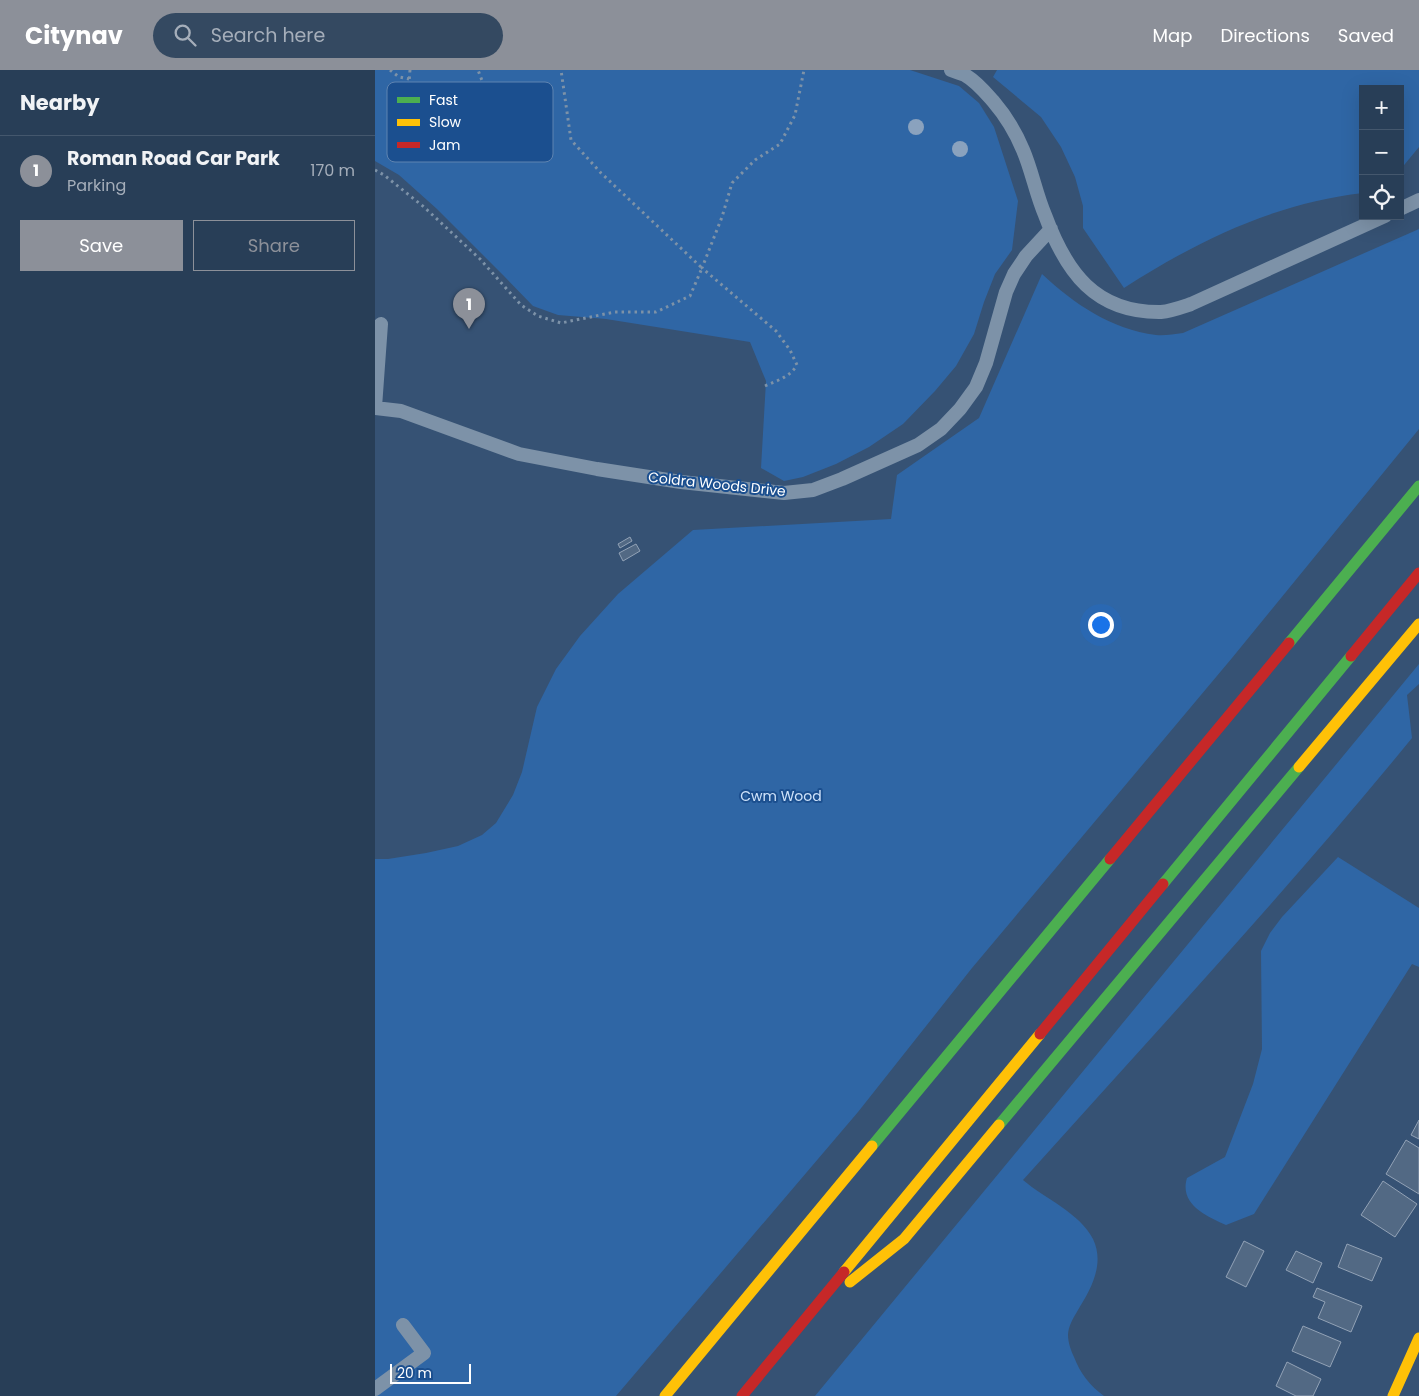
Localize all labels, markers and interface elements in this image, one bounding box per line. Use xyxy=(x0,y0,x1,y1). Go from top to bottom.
search box xyxy=(153,13,503,58)
text: Citynav xyxy=(25,19,123,52)
icon: search xyxy=(171,21,199,49)
text: Search here xyxy=(211,22,325,49)
text: Map xyxy=(1153,23,1192,48)
text: Directions xyxy=(1220,23,1310,48)
text: Saved xyxy=(1338,23,1394,48)
legend xyxy=(387,82,553,162)
map controls xyxy=(1359,85,1404,220)
button: + xyxy=(1359,85,1404,130)
text: Nearby xyxy=(20,88,100,117)
text: Fast xyxy=(429,90,458,110)
text: Slow xyxy=(429,112,462,132)
button: − xyxy=(1359,130,1404,175)
text: Jam xyxy=(429,135,460,155)
text: Roman Road Car Park xyxy=(67,145,280,172)
text: 1 xyxy=(33,159,39,182)
text: 170 m xyxy=(310,159,355,182)
text: Parking xyxy=(67,174,126,197)
button: locate xyxy=(1359,175,1404,220)
button: Save xyxy=(20,220,183,271)
button: Share xyxy=(193,220,355,271)
pin: 1 xyxy=(453,288,485,329)
street label: Coldra Woods Drive xyxy=(647,467,787,501)
your location xyxy=(1088,612,1114,638)
park label: Cwm Wood xyxy=(740,786,822,806)
scale bar xyxy=(390,1361,471,1384)
text: 20 m xyxy=(397,1363,432,1383)

